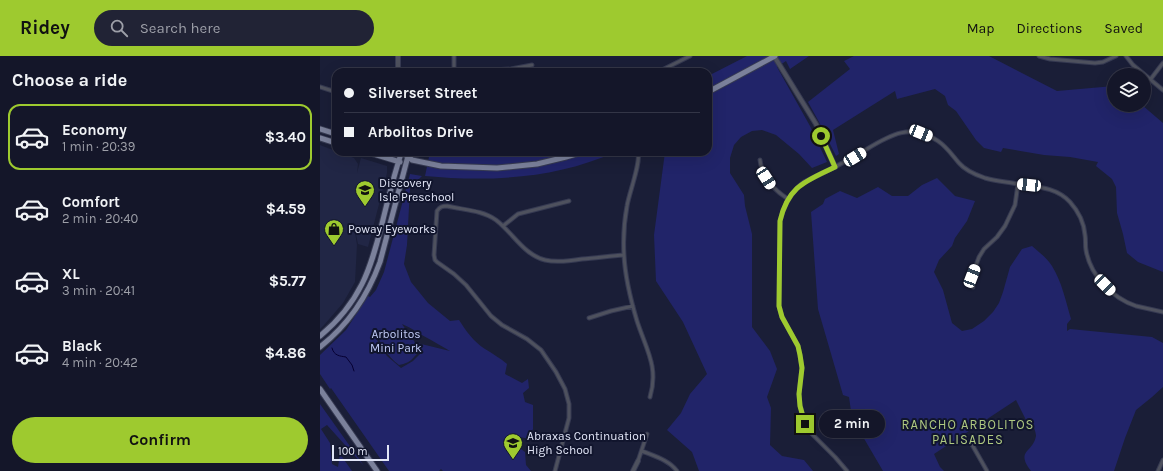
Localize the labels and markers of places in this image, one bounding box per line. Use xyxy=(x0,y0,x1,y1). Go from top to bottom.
place label: Discovery Isle Preschool xyxy=(379,176,454,204)
school or university icon: Discovery Isle Preschool xyxy=(354,179,376,207)
shop icon: Poway Eyeworks xyxy=(323,218,345,246)
place label: Poway Eyeworks xyxy=(348,222,436,236)
place label: Abraxas Continuation High School xyxy=(527,429,646,457)
school or university icon: Abraxas Continuation High School xyxy=(502,432,524,460)

